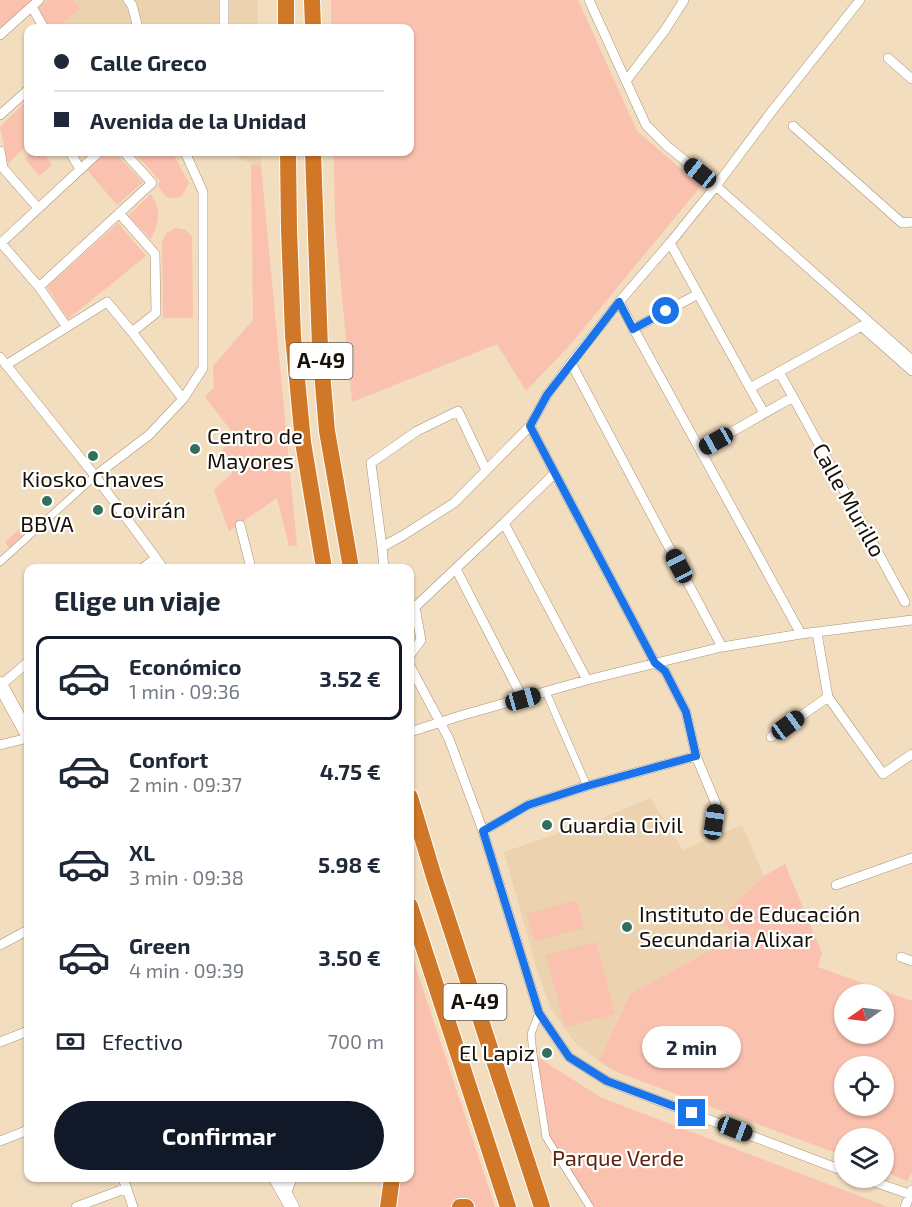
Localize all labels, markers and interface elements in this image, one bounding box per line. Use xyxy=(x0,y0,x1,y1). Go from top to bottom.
text: Calle Greco xyxy=(90,49,207,75)
text: Avenida de la Unidad xyxy=(90,107,306,133)
car xyxy=(680,155,720,191)
route start xyxy=(652,297,679,324)
road number: A-49 xyxy=(290,343,352,379)
place label: Centro de Mayores xyxy=(207,422,303,473)
car xyxy=(696,424,736,458)
street label: Calle Murillo xyxy=(808,438,892,561)
marker: Centro de Mayores xyxy=(188,442,202,456)
marker: Kiosko Chaves xyxy=(86,449,100,463)
place label: Kiosko Chaves xyxy=(22,465,164,491)
marker: BBVA xyxy=(40,494,54,508)
place label: Covirán xyxy=(110,496,186,522)
marker: Covirán xyxy=(91,503,105,517)
place label: BBVA xyxy=(20,510,74,536)
car xyxy=(663,546,695,586)
text: Elige un viaje xyxy=(54,584,221,616)
icon: car xyxy=(57,651,111,705)
text: Económico xyxy=(129,653,241,679)
text: 3.52 € xyxy=(319,665,381,691)
text: 1 min · 09:36 xyxy=(129,679,240,703)
car xyxy=(503,685,543,713)
car xyxy=(768,707,808,743)
icon: car xyxy=(57,744,111,798)
text: Confort xyxy=(129,746,208,772)
text: 4.75 € xyxy=(320,758,381,784)
text: 2 min · 09:37 xyxy=(129,772,242,796)
car xyxy=(703,803,725,841)
place label: Guardia Civil xyxy=(559,811,683,837)
marker: Guardia Civil xyxy=(540,818,554,832)
icon: car xyxy=(57,837,111,891)
text: XL xyxy=(129,839,155,865)
text: 5.98 € xyxy=(318,851,381,877)
text: 3 min · 09:38 xyxy=(129,865,244,889)
place label: Instituto de Educación Secundaria Alixar xyxy=(639,900,860,951)
marker: Instituto de Educación Secundaria Alixar xyxy=(620,920,634,934)
icon: car xyxy=(57,930,111,984)
text: Green xyxy=(129,932,191,958)
text: 3.50 € xyxy=(318,944,381,970)
text: 4 min · 09:39 xyxy=(129,958,244,982)
road number: A-49 xyxy=(444,984,506,1020)
north arrow xyxy=(834,984,894,1044)
map controls xyxy=(834,984,894,1188)
icon: cash xyxy=(54,1025,87,1058)
callout: 2 min xyxy=(642,1026,742,1068)
text: Efectivo xyxy=(102,1028,183,1054)
text: 700 m xyxy=(328,1029,384,1053)
text: 2 min xyxy=(666,1035,717,1059)
place label: El Lapiz xyxy=(459,1039,535,1065)
marker: El Lapiz xyxy=(540,1046,554,1060)
button: locate xyxy=(834,1056,894,1116)
route end xyxy=(678,1099,705,1126)
button: Confirmar xyxy=(54,1101,384,1170)
car xyxy=(715,1114,755,1144)
button: layers xyxy=(834,1128,894,1188)
park label: Parque Verde xyxy=(552,1144,684,1170)

